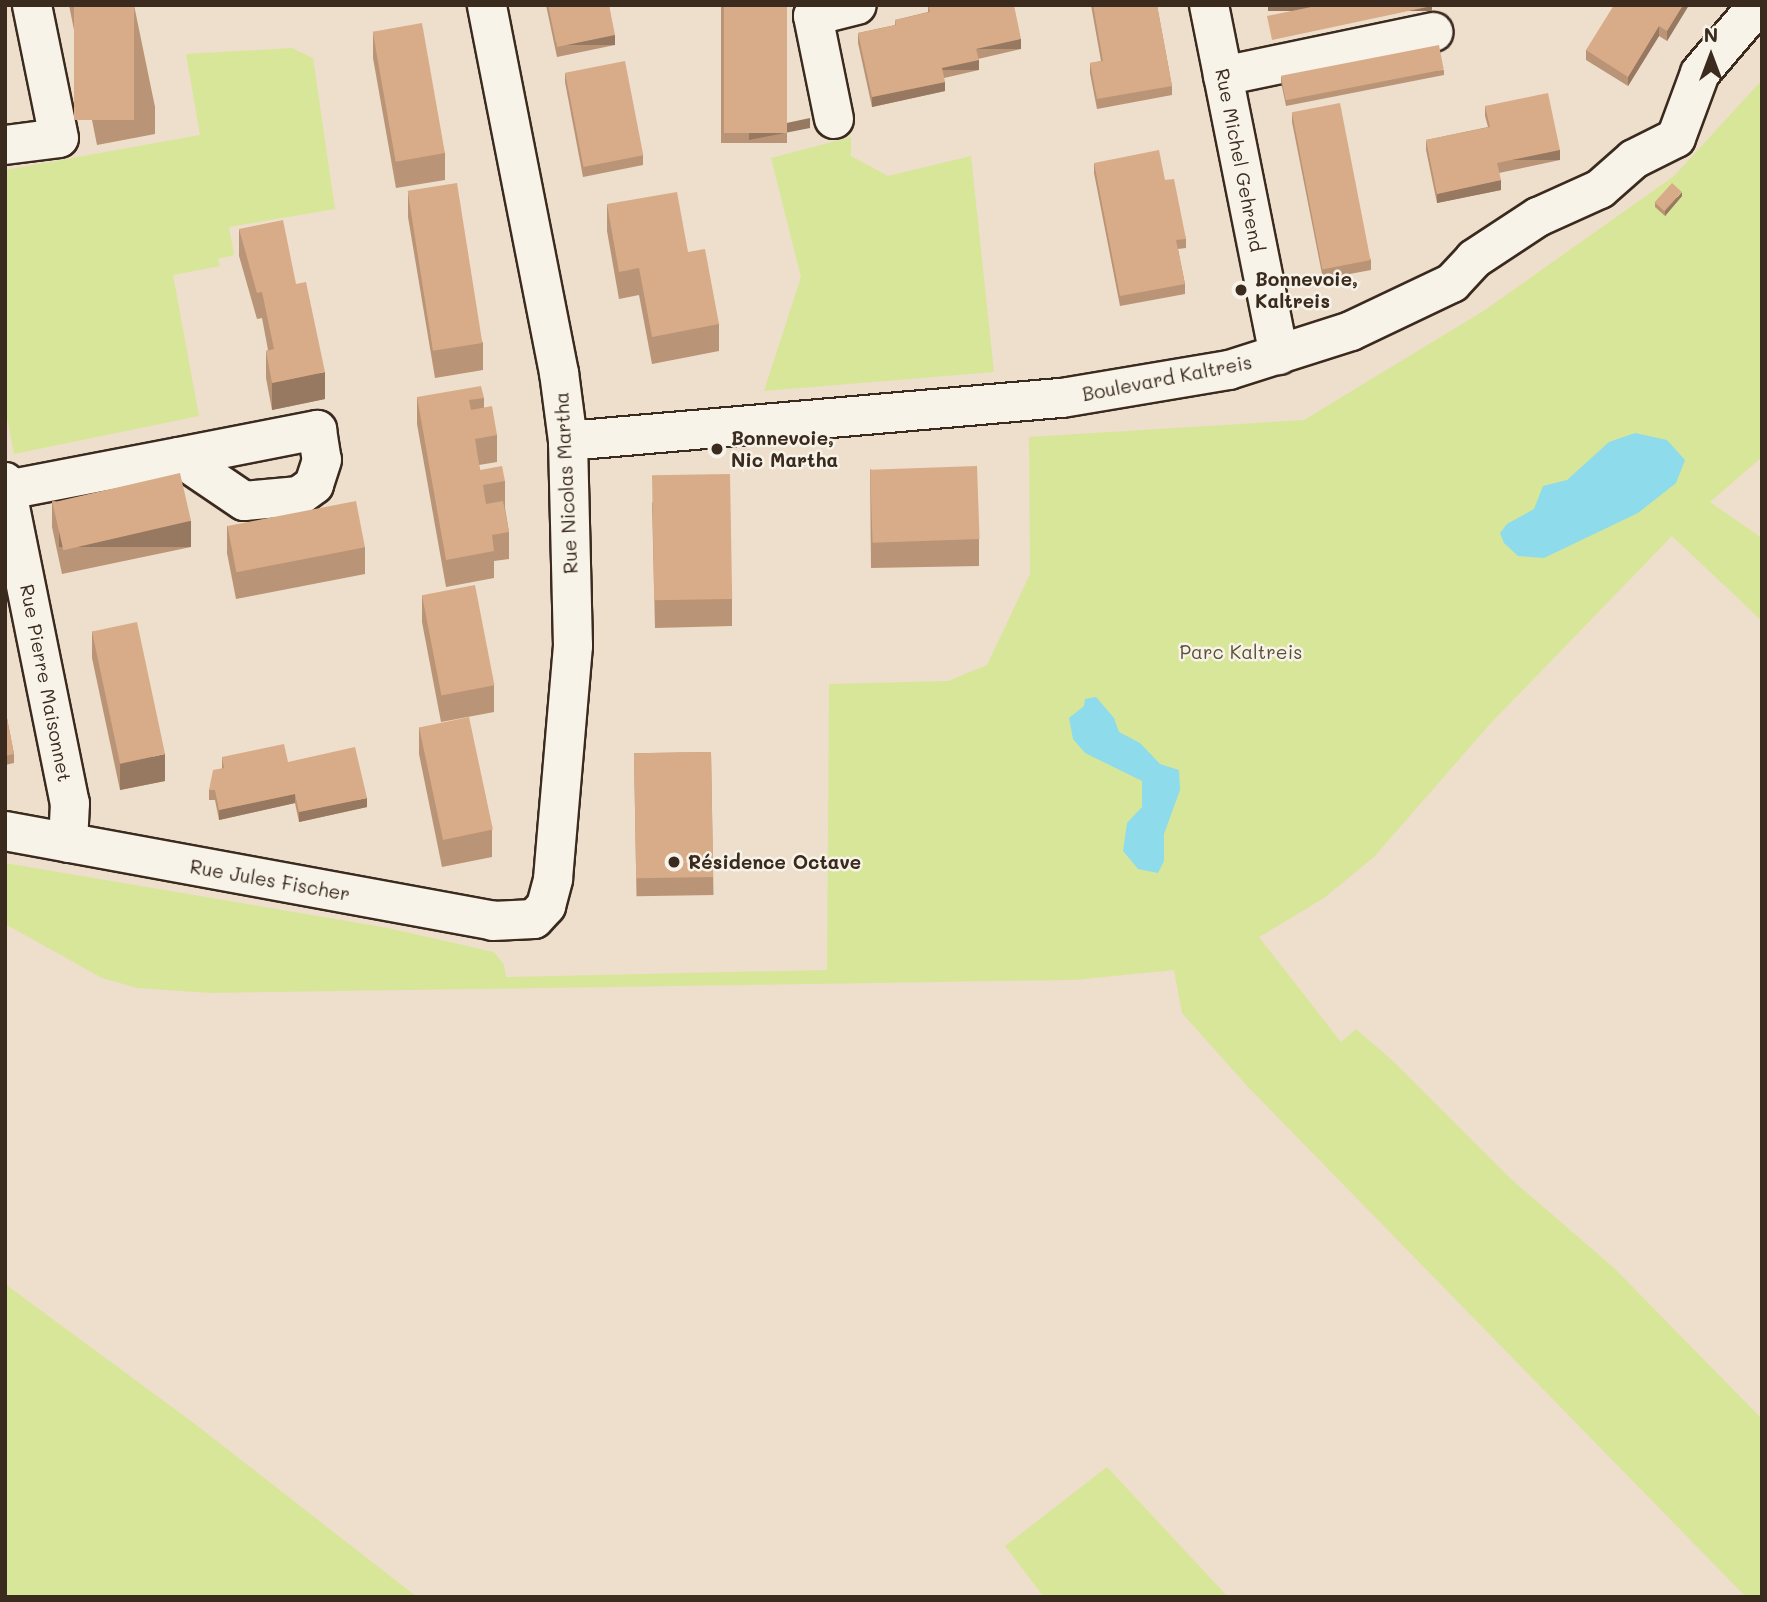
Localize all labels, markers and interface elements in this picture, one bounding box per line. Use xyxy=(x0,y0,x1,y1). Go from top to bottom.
north arrow xyxy=(1676,21,1746,91)
text: N xyxy=(1704,22,1718,47)
street label: Rue Michel Gehrend xyxy=(1211,66,1269,254)
place label: Bonnevoie, Kaltreis xyxy=(1255,268,1358,312)
marker: Bonnevoie, Kaltreis xyxy=(1233,282,1249,298)
street label: Boulevard Kaltreis xyxy=(1080,350,1254,406)
street label: Rue Nicolas Martha xyxy=(550,392,582,574)
place label: Bonnevoie, Nic Martha xyxy=(731,427,838,471)
marker: Bonnevoie, Nic Martha xyxy=(709,441,725,457)
street label: Rue Pierre Maisonnet xyxy=(16,582,76,784)
park label: Parc Kaltreis xyxy=(1179,641,1303,663)
place label: Résidence Octave xyxy=(688,851,861,873)
marker: Résidence Octave xyxy=(666,854,682,870)
street label: Rue Jules Fischer xyxy=(188,855,352,905)

